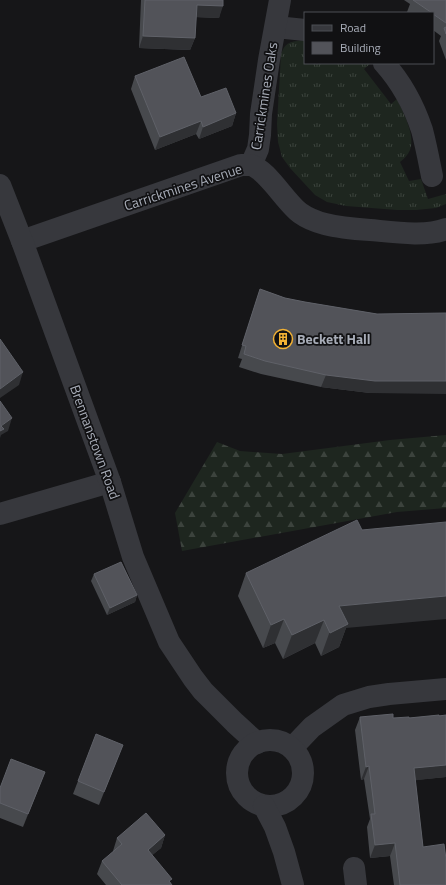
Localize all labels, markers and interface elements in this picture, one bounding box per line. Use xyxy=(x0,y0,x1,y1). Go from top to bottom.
legend xyxy=(304,12,434,64)
text: Road xyxy=(340,18,366,37)
text: Building xyxy=(340,38,381,57)
street label: Carrickmines Oaks xyxy=(245,41,282,151)
street label: Carrickmines Avenue xyxy=(121,158,245,216)
building icon: Beckett Hall xyxy=(272,328,294,350)
place label: Beckett Hall xyxy=(297,328,371,349)
street label: Brennanstown Road xyxy=(65,382,126,502)

